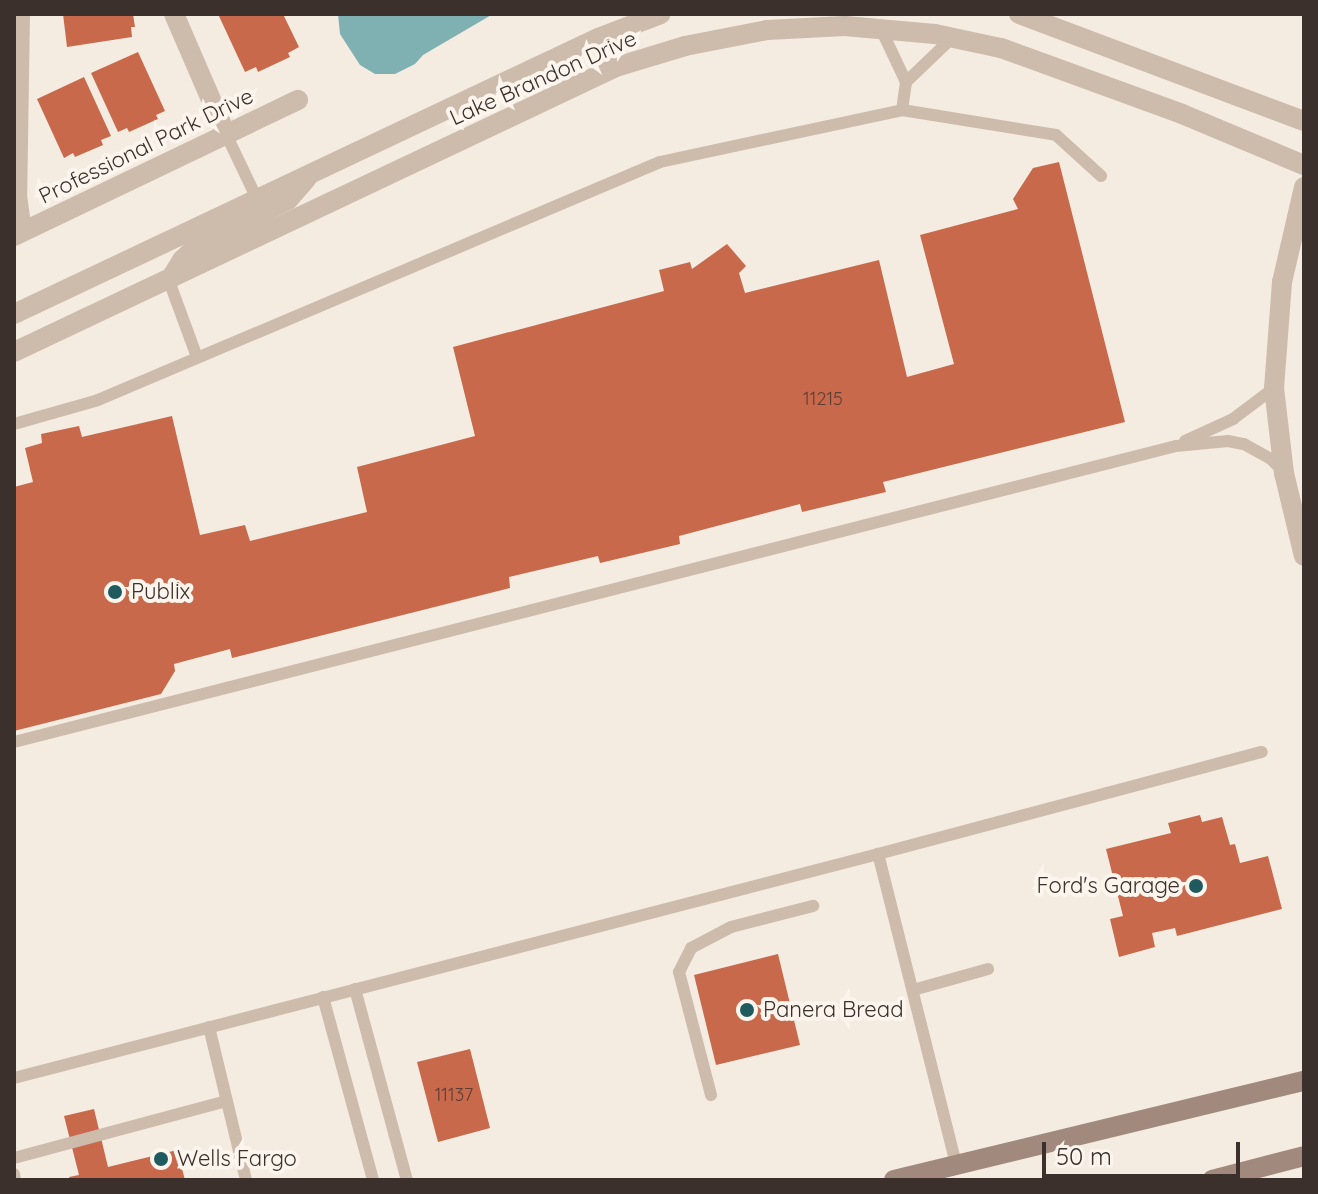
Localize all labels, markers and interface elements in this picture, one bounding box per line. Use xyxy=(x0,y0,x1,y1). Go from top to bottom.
street label: Lake Brandon Drive xyxy=(446,25,640,131)
street label: Professional Park Drive xyxy=(35,83,257,209)
house number: 11215 xyxy=(803,388,843,410)
place label: Publix xyxy=(131,579,190,605)
marker: Publix xyxy=(106,583,124,601)
place label: Ford's Garage xyxy=(1037,873,1180,899)
marker: Ford's Garage xyxy=(1187,877,1205,895)
place label: Panera Bread xyxy=(763,997,904,1023)
marker: Panera Bread xyxy=(738,1001,756,1019)
house number: 11137 xyxy=(435,1084,473,1106)
scale bar xyxy=(1046,1126,1244,1176)
text: 50 m xyxy=(1056,1141,1112,1171)
place label: Wells Fargo xyxy=(177,1146,297,1172)
marker: Wells Fargo xyxy=(152,1150,170,1168)

